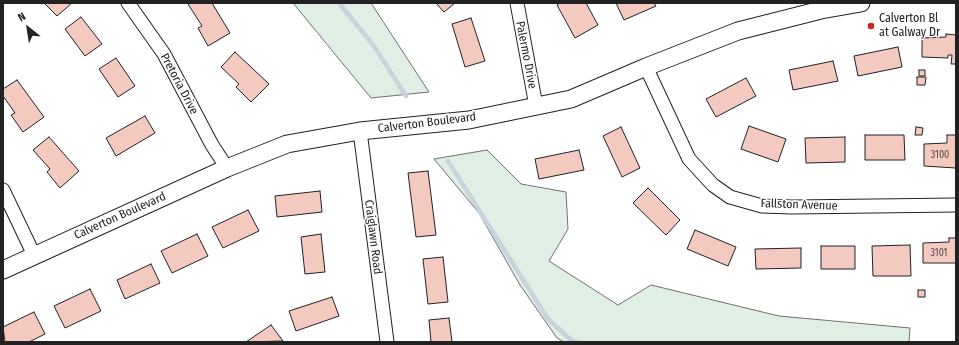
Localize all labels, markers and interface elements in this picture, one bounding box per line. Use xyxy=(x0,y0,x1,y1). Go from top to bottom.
north arrow xyxy=(8,8,48,48)
text: N xyxy=(16,10,28,24)
place label: Calverton Bl at Galway Dr xyxy=(879,12,940,40)
street label: Palermo Drive xyxy=(512,20,540,90)
marker: Calverton Bl at Galway Dr xyxy=(866,21,876,31)
street label: Pretoria Drive xyxy=(157,51,201,117)
street label: Calverton Boulevard xyxy=(377,110,477,136)
house number: 3100 xyxy=(931,149,949,161)
street label: Calverton Boulevard xyxy=(72,189,168,243)
street label: Fallston Avenue xyxy=(760,196,838,214)
street label: Craiglawn Road xyxy=(361,199,385,275)
house number: 3101 xyxy=(930,247,948,259)

